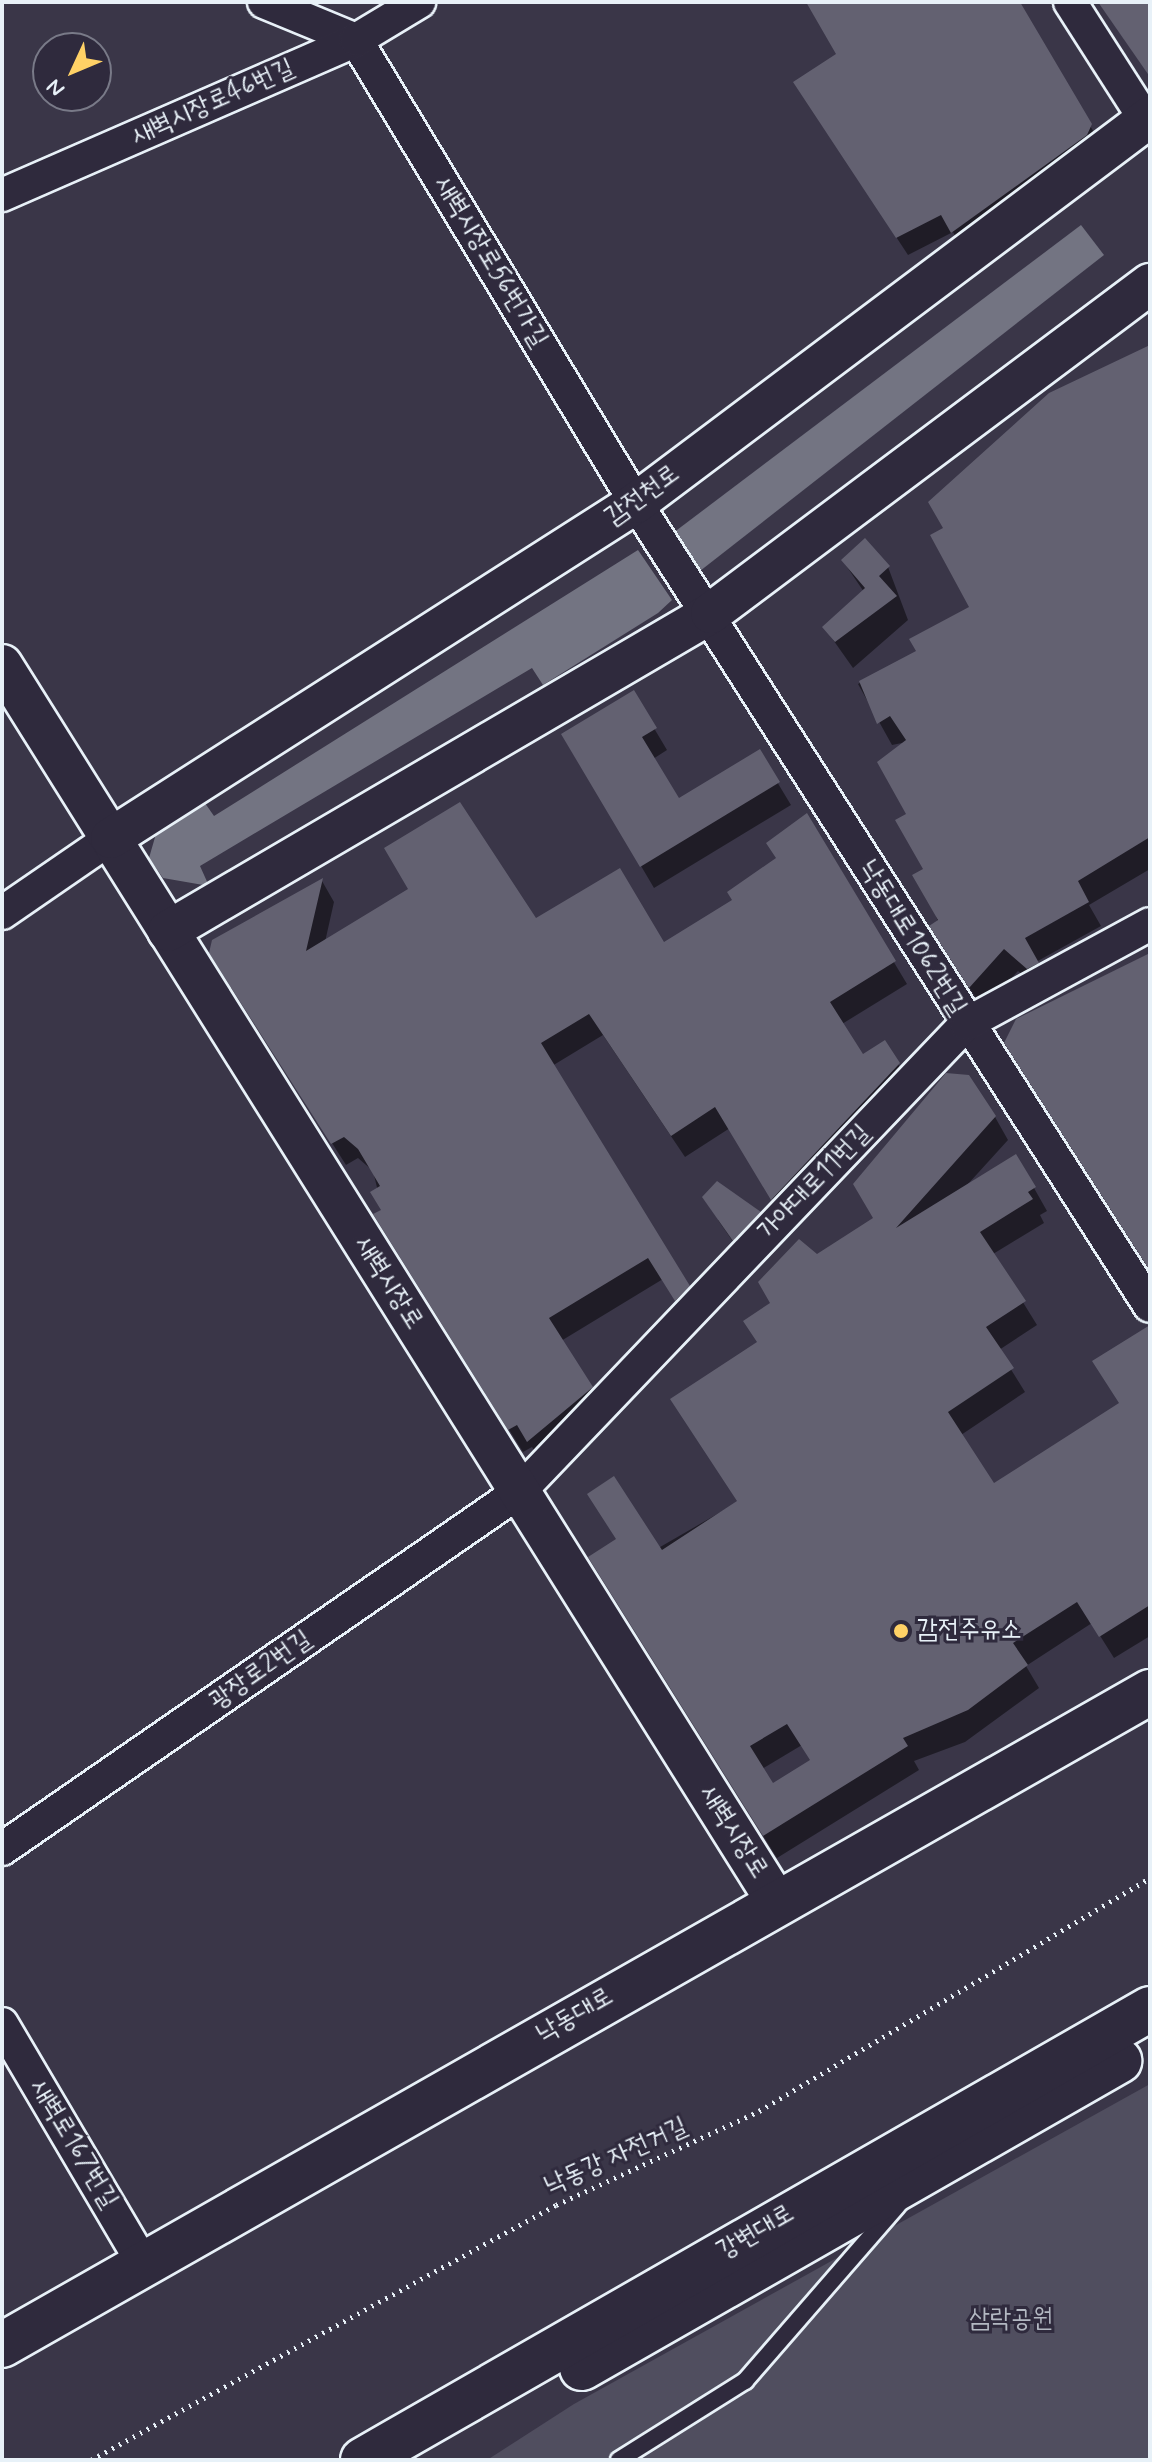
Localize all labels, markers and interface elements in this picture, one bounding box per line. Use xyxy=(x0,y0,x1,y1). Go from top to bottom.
north arrow xyxy=(32,32,112,112)
street label: 새벽시장로46번길 xyxy=(127,53,299,153)
text: N xyxy=(41,72,71,102)
street label: 새벽시장로56번가길 xyxy=(427,171,553,353)
street label: 감전천로 xyxy=(600,459,686,533)
street label: 낙동대로1062번길 xyxy=(852,854,972,1022)
street label: 가야대로11번길 xyxy=(752,1119,878,1247)
street label: 새벽시장로 xyxy=(347,1230,429,1336)
place label: 감전주유소 xyxy=(917,1615,1022,1647)
marker: 감전주유소 xyxy=(892,1622,910,1640)
street label: 광장로2번길 xyxy=(204,1625,318,1717)
street label: 새벽시장로 xyxy=(692,1779,774,1885)
street label: 낙동대로 xyxy=(531,1982,619,2050)
street label: 새벽로167번길 xyxy=(22,2074,124,2214)
street label: 낙동강 자전거길 xyxy=(540,2112,692,2202)
street label: 강변대로 xyxy=(712,2199,800,2267)
park label: 삼락공원 xyxy=(969,2304,1053,2336)

